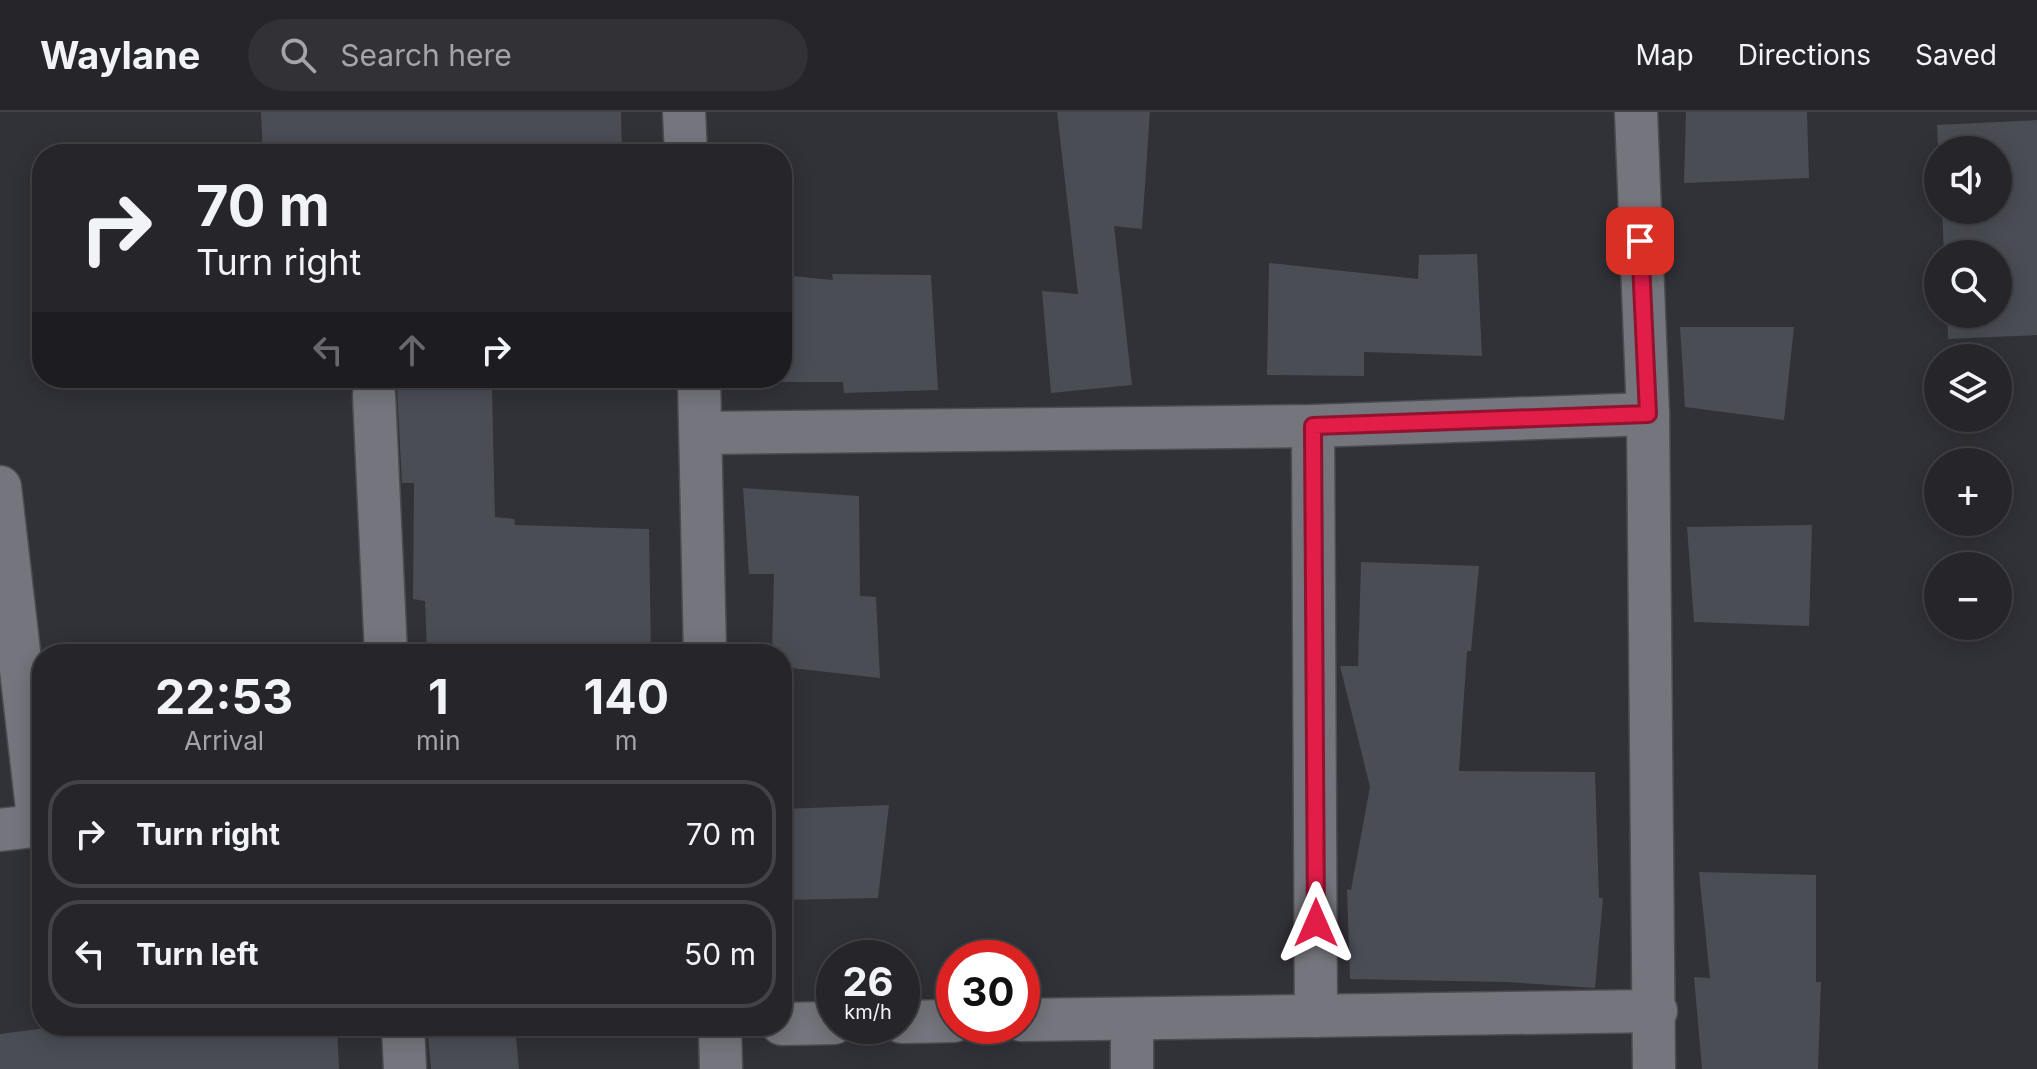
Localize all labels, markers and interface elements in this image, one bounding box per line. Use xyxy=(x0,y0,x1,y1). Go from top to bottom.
search box xyxy=(248,19,808,91)
text: Waylane xyxy=(40,32,200,78)
icon: search xyxy=(276,33,320,77)
text: Search here xyxy=(340,37,512,73)
text: Map xyxy=(1635,38,1694,72)
text: Directions xyxy=(1738,38,1871,72)
text: Saved xyxy=(1915,38,1997,72)
map controls xyxy=(1924,136,2012,640)
button: sound xyxy=(1924,136,2012,224)
text: 70 m xyxy=(196,172,330,240)
icon: right xyxy=(64,176,168,280)
pin xyxy=(1606,207,1674,275)
icon: arrive xyxy=(1618,219,1662,263)
text: Turn right xyxy=(196,240,361,284)
button: search xyxy=(1924,240,2012,328)
icon: left xyxy=(306,328,350,372)
icon: ahead xyxy=(390,328,434,372)
icon: right xyxy=(474,328,518,372)
button: layers xyxy=(1924,344,2012,432)
button: + xyxy=(1924,448,2012,536)
button: − xyxy=(1924,552,2012,640)
text: 22:53 xyxy=(155,667,293,726)
text: 1 xyxy=(428,667,449,726)
text: 140 xyxy=(583,667,669,726)
text: Arrival xyxy=(184,725,264,756)
text: min xyxy=(416,725,461,756)
text: m xyxy=(615,725,638,756)
icon: right xyxy=(68,812,112,856)
text: Turn right xyxy=(136,816,280,852)
text: 70 m xyxy=(686,816,756,852)
position arrow xyxy=(1274,881,1358,965)
icon: left xyxy=(68,932,112,976)
text: Turn left xyxy=(136,936,258,972)
text: 50 m xyxy=(684,936,756,972)
speed limit sign: 30 xyxy=(936,940,1040,1044)
text: 26 xyxy=(842,957,894,1006)
text: km/h xyxy=(844,1000,892,1024)

